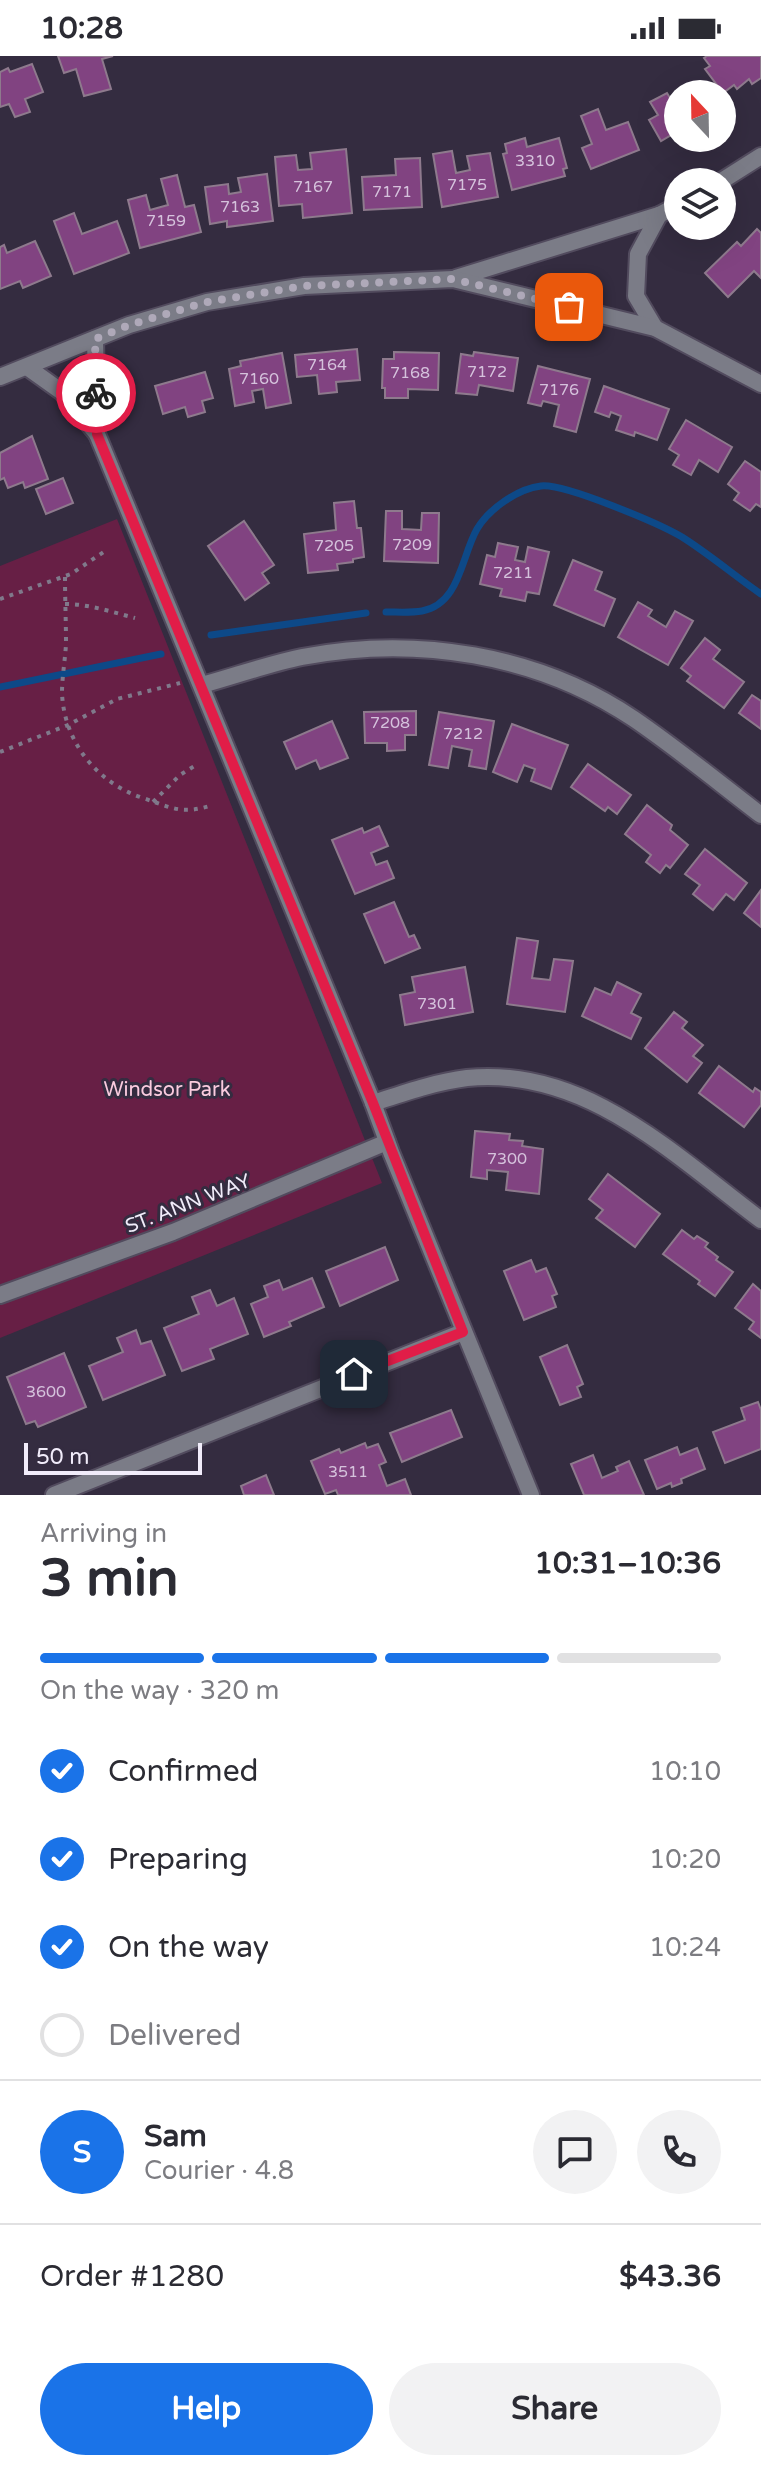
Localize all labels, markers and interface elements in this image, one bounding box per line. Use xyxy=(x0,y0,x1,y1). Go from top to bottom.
text: 10:28 xyxy=(40,10,123,47)
north arrow xyxy=(664,80,736,152)
map controls xyxy=(664,80,736,240)
house number: 3310 xyxy=(515,151,555,171)
button: layers xyxy=(664,168,736,240)
house number: 7175 xyxy=(447,175,487,195)
house number: 7167 xyxy=(293,177,333,197)
house number: 7171 xyxy=(372,182,412,202)
house number: 7163 xyxy=(220,197,260,217)
house number: 7159 xyxy=(146,211,186,231)
pin xyxy=(535,273,603,341)
icon: bag xyxy=(547,285,591,329)
courier xyxy=(56,353,136,433)
house number: 7164 xyxy=(307,355,347,375)
house number: 7172 xyxy=(467,362,507,382)
house number: 7168 xyxy=(390,363,430,383)
house number: 7160 xyxy=(239,369,279,389)
icon: bike xyxy=(74,371,118,415)
house number: 7176 xyxy=(539,380,579,400)
house number: 7209 xyxy=(392,535,432,555)
house number: 7205 xyxy=(314,536,354,556)
house number: 7211 xyxy=(493,563,533,583)
house number: 7208 xyxy=(370,713,410,733)
house number: 7212 xyxy=(443,724,483,744)
house number: 7301 xyxy=(417,994,457,1014)
park label: Windsor Park xyxy=(103,1078,231,1102)
house number: 7300 xyxy=(487,1149,527,1169)
street label: ST. ANN WAY xyxy=(122,1169,254,1239)
pin xyxy=(320,1340,388,1408)
icon: home xyxy=(332,1352,376,1396)
house number: 3600 xyxy=(26,1382,66,1402)
scale bar xyxy=(24,1439,202,1475)
text: 50 m xyxy=(36,1444,90,1470)
house number: 3511 xyxy=(328,1462,368,1482)
text: Arriving in xyxy=(40,1518,167,1549)
text: 10:31–10:36 xyxy=(534,1545,721,1582)
text: 3 min xyxy=(40,1547,179,1610)
text: On the way · 320 m xyxy=(40,1675,279,1706)
icon: check xyxy=(40,1749,84,1793)
text: Confirmed xyxy=(108,1753,259,1790)
text: 10:10 xyxy=(649,1756,721,1787)
icon: check xyxy=(40,1837,84,1881)
text: Preparing xyxy=(108,1841,248,1878)
text: 10:20 xyxy=(649,1844,721,1875)
icon: check xyxy=(40,1925,84,1969)
text: On the way xyxy=(108,1929,269,1966)
text: 10:24 xyxy=(649,1932,721,1963)
text: Delivered xyxy=(108,2017,242,2054)
button: chat xyxy=(533,2110,617,2194)
button: phone xyxy=(637,2110,721,2194)
text: Sam xyxy=(144,2118,207,2155)
text: S xyxy=(73,2134,91,2171)
text: Courier · 4.8 xyxy=(144,2155,294,2186)
text: Order #1280 xyxy=(40,2258,224,2295)
text: $43.36 xyxy=(619,2258,721,2295)
button: Help xyxy=(40,2363,373,2455)
button: Share xyxy=(389,2363,721,2455)

